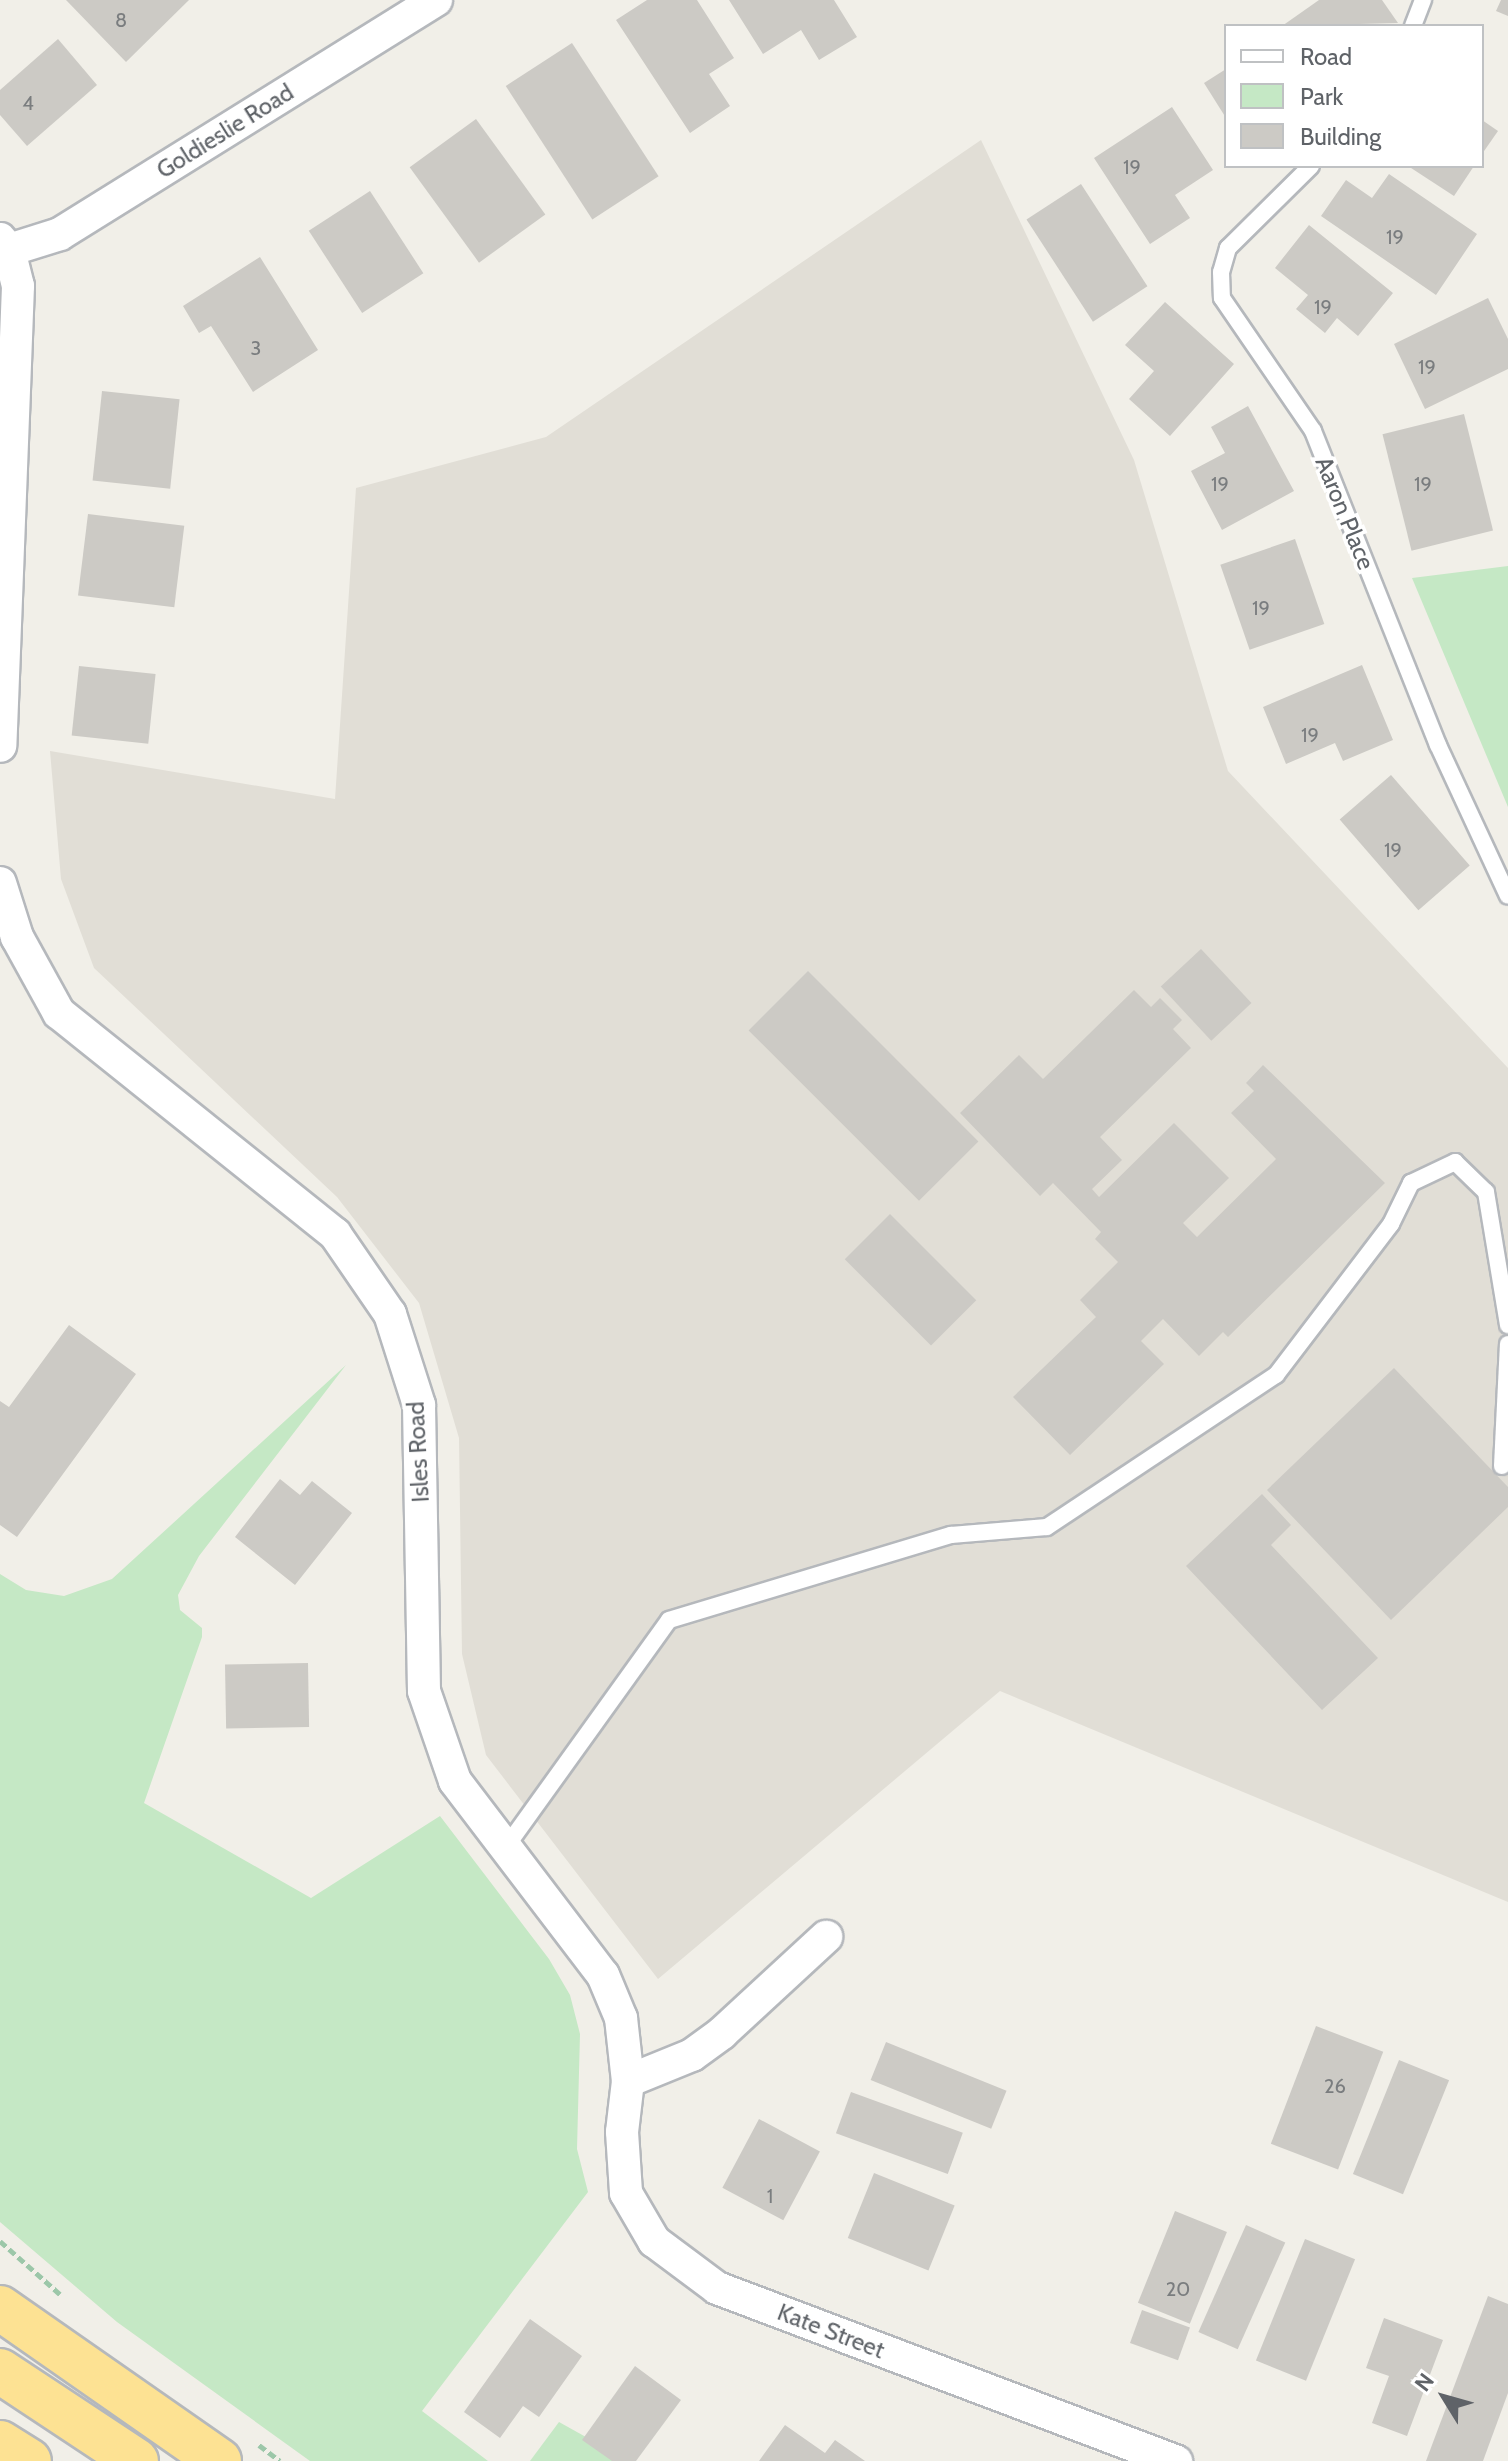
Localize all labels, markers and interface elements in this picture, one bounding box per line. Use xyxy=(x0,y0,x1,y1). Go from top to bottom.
house number: 8 xyxy=(115,8,127,32)
legend xyxy=(1224,24,1484,168)
text: Road xyxy=(1300,42,1352,71)
street label: Goldieslie Road xyxy=(151,77,299,185)
text: Park xyxy=(1300,82,1343,111)
house number: 4 xyxy=(22,91,34,115)
text: Building xyxy=(1300,122,1381,151)
house number: 19 xyxy=(1123,155,1141,179)
house number: 19 xyxy=(1386,225,1404,249)
house number: 19 xyxy=(1314,295,1332,319)
house number: 3 xyxy=(251,336,261,360)
house number: 19 xyxy=(1418,355,1436,379)
street label: Aaron Place xyxy=(1309,452,1381,574)
house number: 19 xyxy=(1211,472,1229,496)
house number: 19 xyxy=(1414,472,1432,496)
house number: 19 xyxy=(1252,596,1270,620)
house number: 19 xyxy=(1301,723,1319,747)
house number: 19 xyxy=(1384,838,1402,862)
street label: Isles Road xyxy=(401,1401,435,1503)
house number: 26 xyxy=(1324,2074,1346,2098)
house number: 1 xyxy=(767,2184,773,2208)
house number: 20 xyxy=(1166,2277,1190,2301)
street label: Kate Street xyxy=(773,2297,889,2365)
north arrow xyxy=(1404,2357,1484,2437)
text: N xyxy=(1409,2368,1440,2397)

